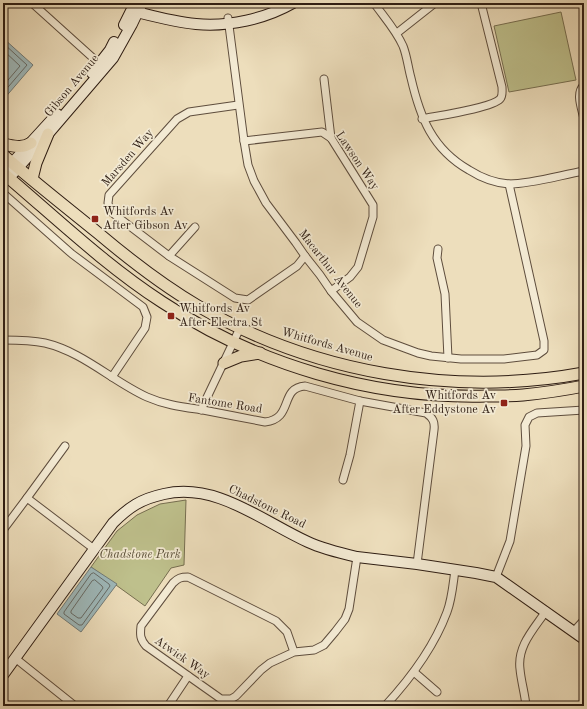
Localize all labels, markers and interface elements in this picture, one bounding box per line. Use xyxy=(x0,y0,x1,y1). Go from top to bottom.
street label: Gibson Avenue xyxy=(43,52,102,119)
street label: Marsden Way xyxy=(100,127,156,189)
street label: Lawson Way xyxy=(333,129,381,193)
place label: Whitfords Av After Gibson Av xyxy=(103,206,189,232)
marker: Whitfords Av After Gibson Av xyxy=(90,214,100,224)
street label: Macarthur Avenue xyxy=(296,228,364,311)
place label: Whitfords Av After Electra St xyxy=(179,303,262,329)
marker: Whitfords Av After Electra St xyxy=(166,311,176,321)
street label: Whitfords Avenue xyxy=(280,326,375,364)
place label: Whitfords Av After Eddystone Av xyxy=(392,390,497,416)
street label: Fantome Road xyxy=(187,392,263,416)
marker: Whitfords Av After Eddystone Av xyxy=(499,398,509,408)
street label: Chadstone Road xyxy=(227,483,307,531)
park label: Chadstone Park xyxy=(99,549,181,561)
street label: Atwick Way xyxy=(152,635,212,682)

